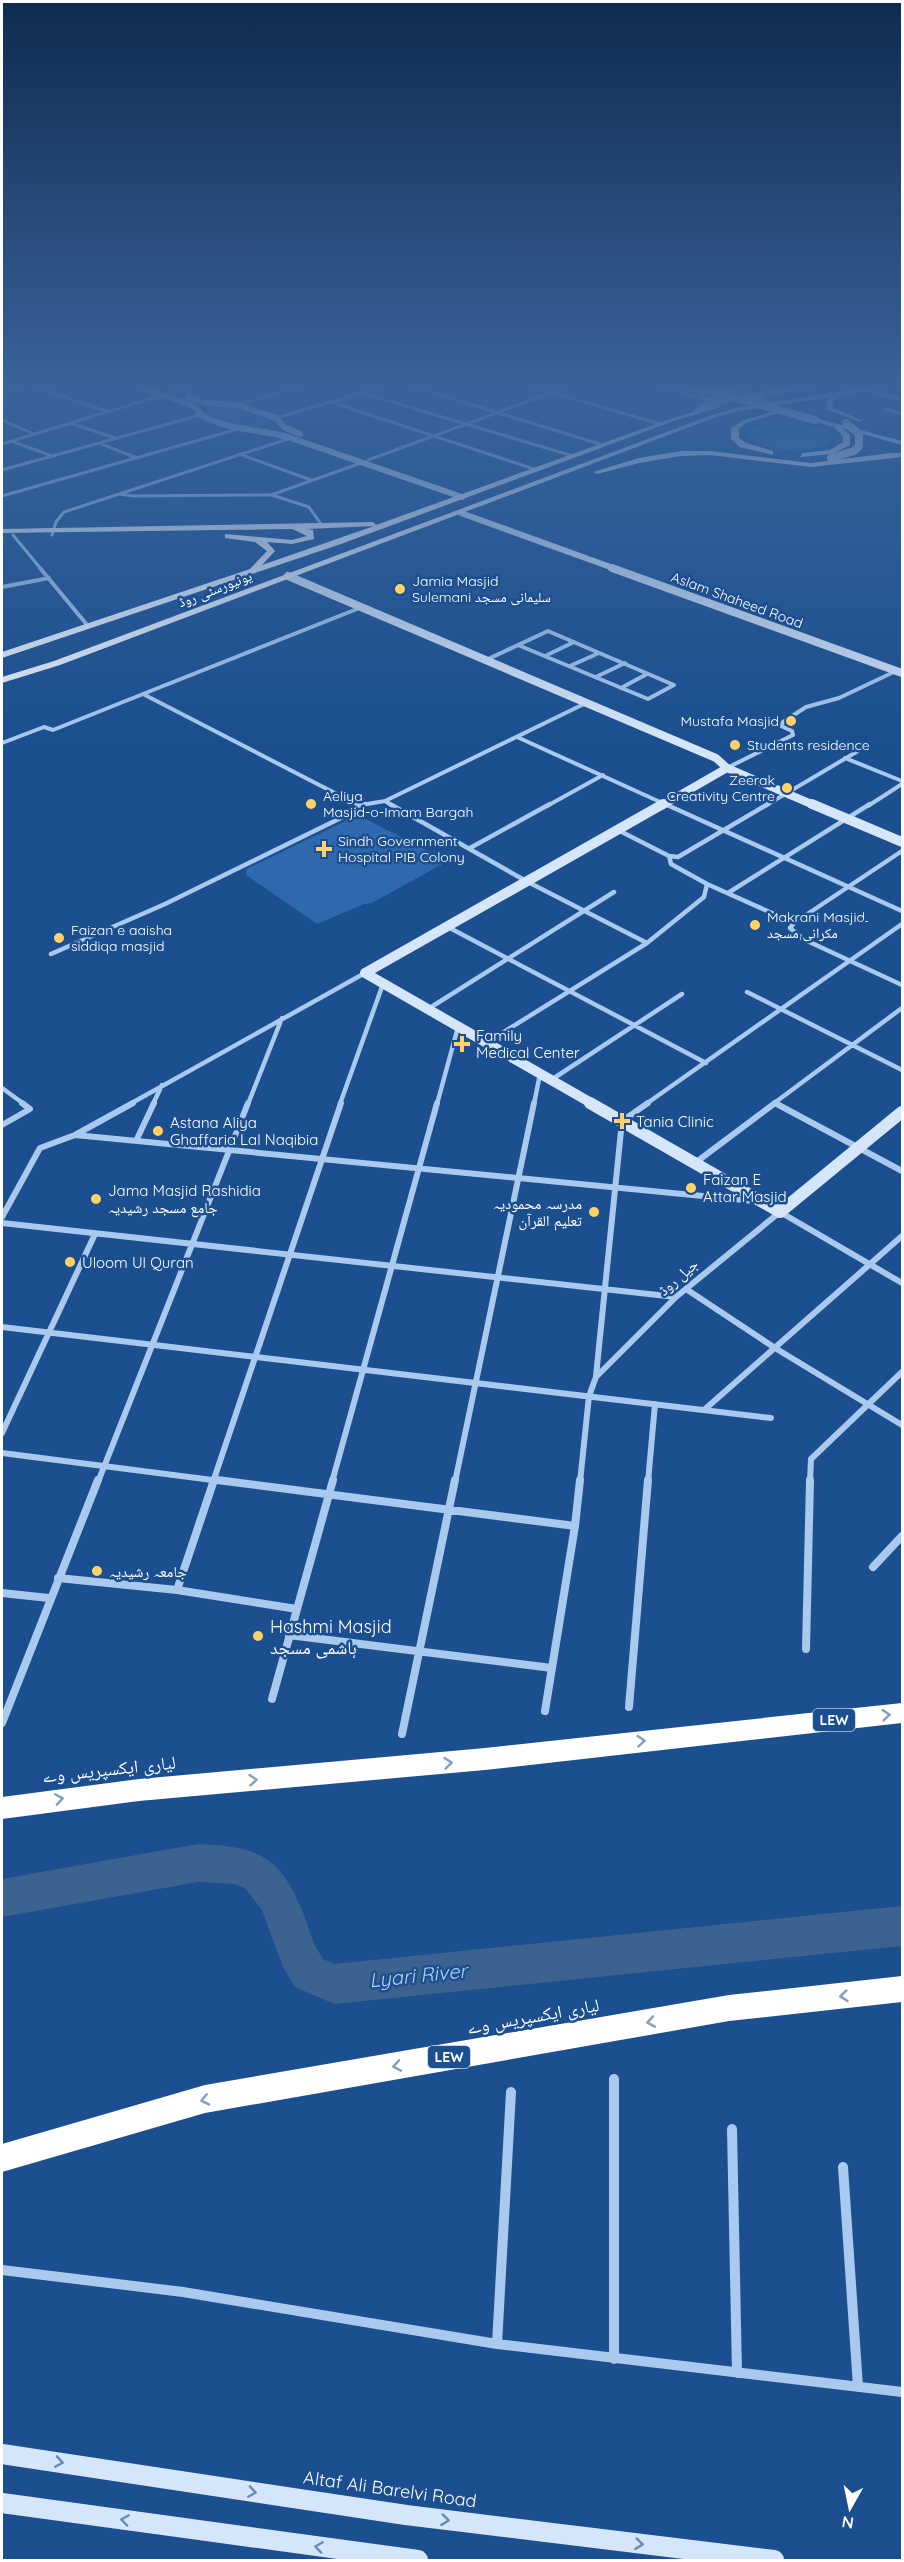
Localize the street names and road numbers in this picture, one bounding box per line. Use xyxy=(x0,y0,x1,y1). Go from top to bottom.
street label: یونیورسٹی روڈ xyxy=(176,567,255,611)
street label: Aslam Shaheed Road xyxy=(669,568,805,632)
street label: جیل روڈ xyxy=(654,1254,703,1300)
road number: LEW xyxy=(813,1709,855,1731)
street label: لیاری ایکسپریس وے xyxy=(41,1751,177,1788)
street label: لیاری ایکسپریس وے xyxy=(465,1993,601,2039)
road number: LEW xyxy=(428,2046,470,2068)
street label: Altaf Ali Barelvi Road xyxy=(302,2465,478,2513)

